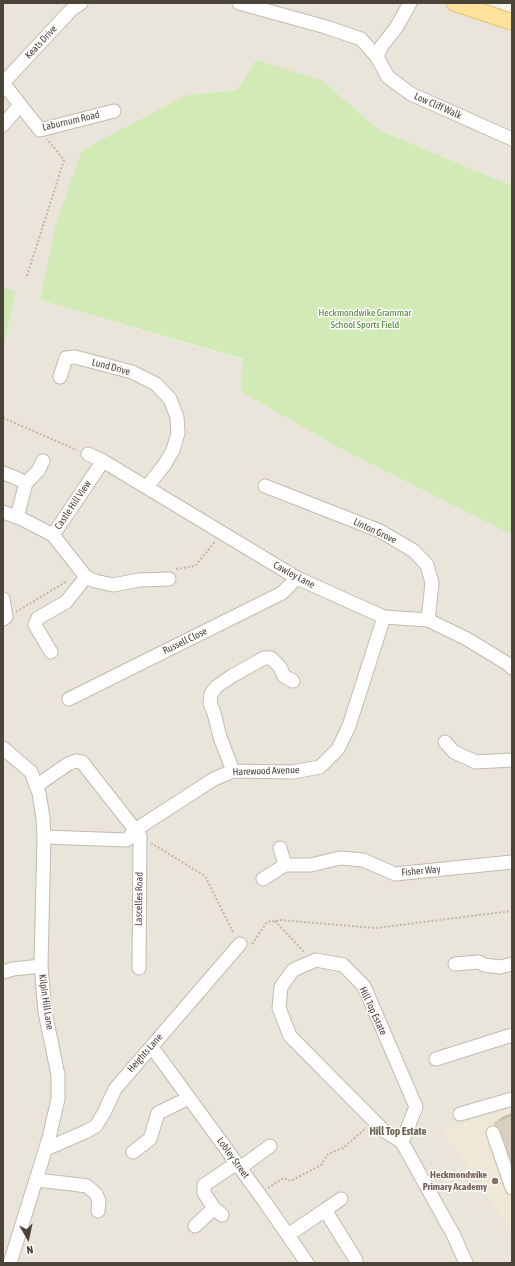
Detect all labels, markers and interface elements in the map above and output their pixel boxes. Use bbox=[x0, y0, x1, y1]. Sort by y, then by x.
street label: Keats Drive bbox=[23, 23, 59, 61]
street label: Low Cliff Walk bbox=[412, 90, 464, 122]
street label: Laburnum Road bbox=[41, 109, 101, 133]
park label: Heckmondwike Grammar School Sports Field bbox=[319, 307, 411, 330]
street label: Lund Drive bbox=[91, 356, 131, 378]
street label: Castle Hill View bbox=[52, 478, 94, 532]
street label: Linton Grove bbox=[352, 516, 398, 546]
street label: Cawley Lane bbox=[271, 559, 317, 591]
street label: Russell Close bbox=[161, 625, 209, 657]
street label: Harewood Avenue bbox=[232, 764, 300, 778]
street label: Fisher Way bbox=[401, 863, 441, 879]
street label: Lascelles Road bbox=[133, 872, 145, 926]
street label: Kilpin Hill Lane bbox=[36, 974, 56, 1030]
street label: Hill Top Estate bbox=[357, 985, 389, 1037]
street label: Heights Lane bbox=[125, 1031, 165, 1075]
district label: Hill Top Estate bbox=[369, 1125, 427, 1139]
street label: Lobley Street bbox=[214, 1135, 252, 1181]
place label: Heckmondwike Primary Academy bbox=[423, 1169, 487, 1192]
marker: Heckmondwike Primary Academy bbox=[490, 1176, 500, 1186]
north arrow bbox=[8, 1218, 48, 1258]
text: N bbox=[26, 1243, 34, 1256]

